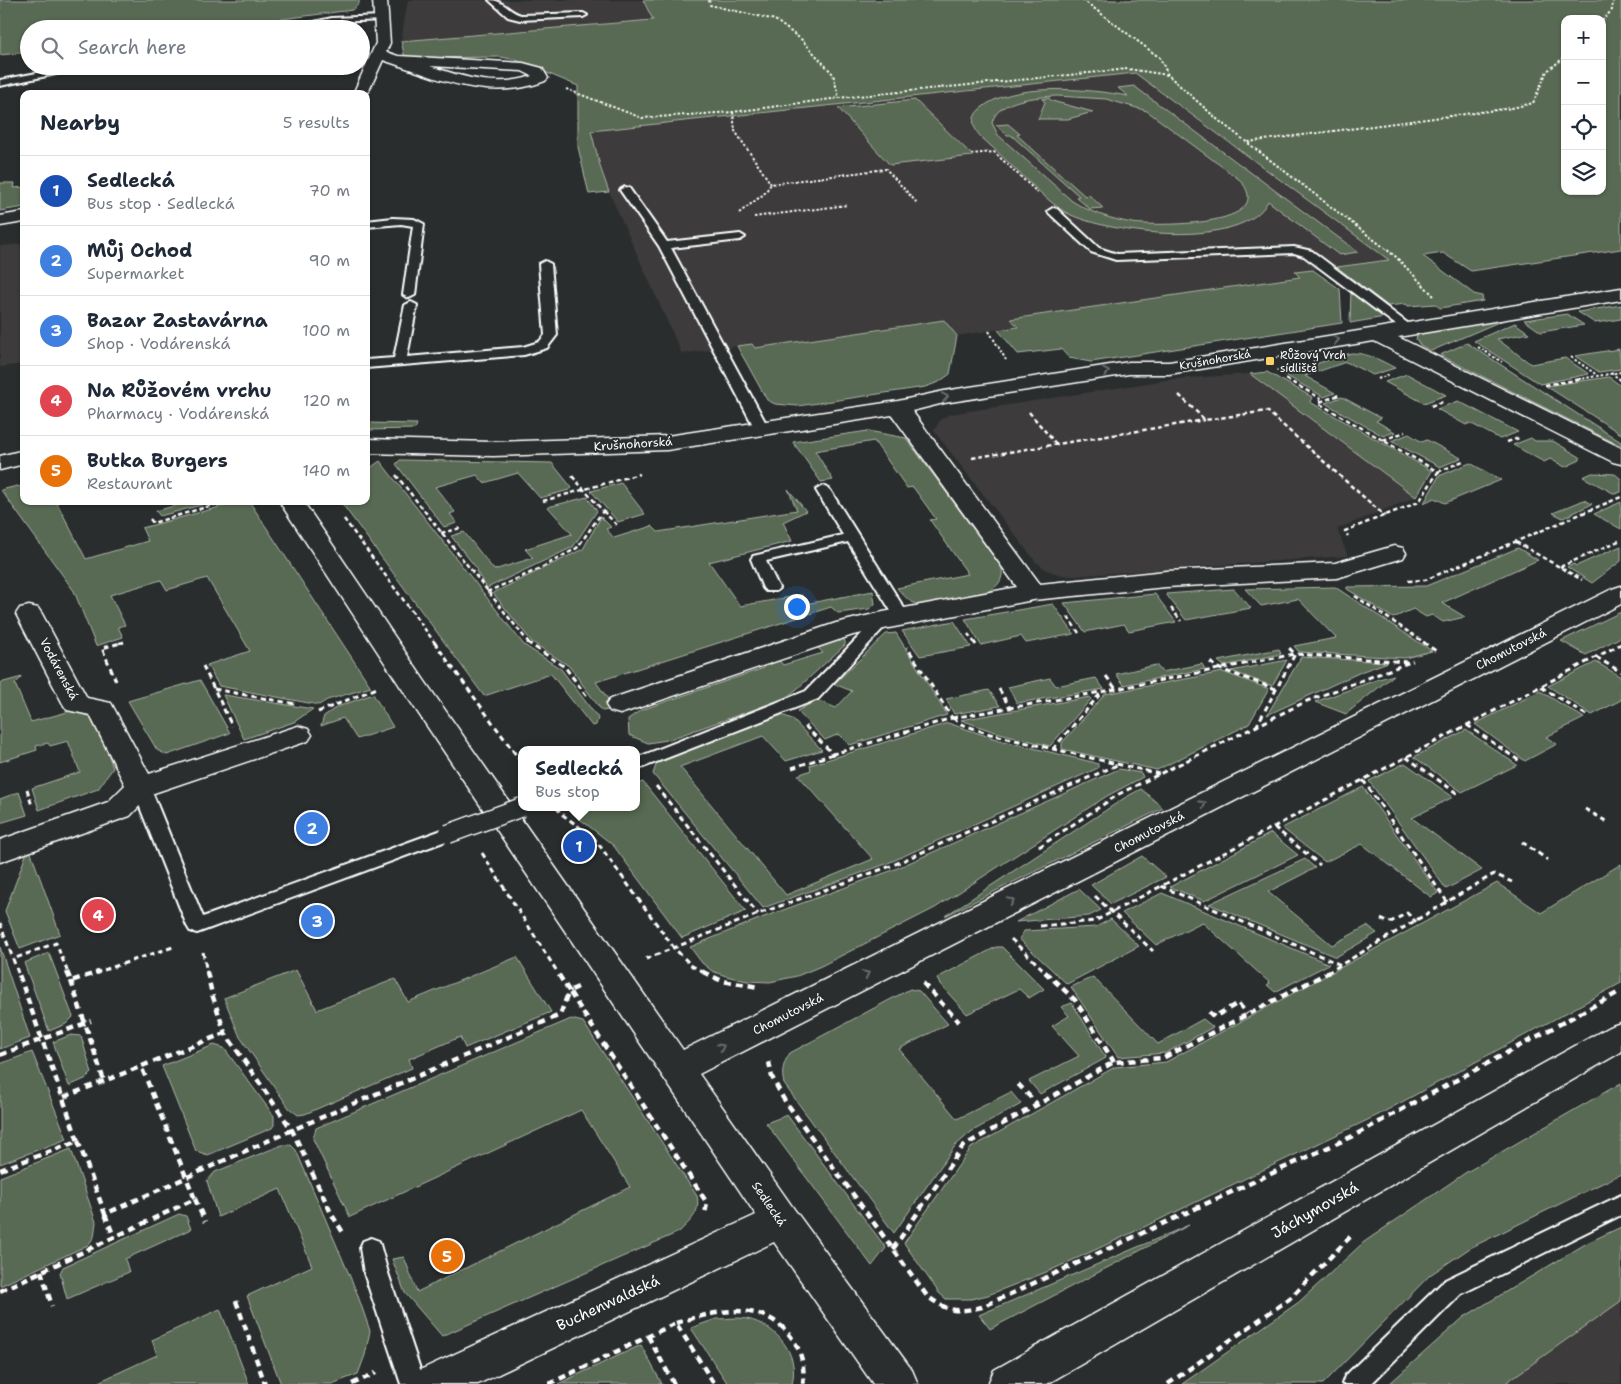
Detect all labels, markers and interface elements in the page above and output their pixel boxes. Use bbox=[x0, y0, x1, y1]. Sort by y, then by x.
map controls bbox=[1561, 15, 1606, 195]
button: + bbox=[1561, 15, 1606, 60]
search box bbox=[20, 20, 370, 75]
icon: search bbox=[38, 34, 66, 62]
text: Search here bbox=[78, 35, 187, 60]
button: − bbox=[1561, 60, 1606, 105]
button: locate bbox=[1561, 105, 1606, 150]
text: Nearby bbox=[40, 109, 120, 137]
text: 5 results bbox=[283, 112, 350, 133]
button: layers bbox=[1561, 150, 1606, 195]
text: Sedlecká bbox=[87, 168, 175, 193]
text: 1 bbox=[52, 180, 60, 201]
text: 70 m bbox=[309, 180, 350, 201]
text: Bus stop · Sedlecká bbox=[87, 193, 235, 214]
text: Můj Ochod bbox=[87, 238, 192, 263]
text: 2 bbox=[50, 250, 62, 271]
text: 90 m bbox=[309, 250, 350, 271]
text: Supermarket bbox=[87, 263, 184, 284]
text: Bazar Zastavárna bbox=[87, 308, 268, 333]
text: 3 bbox=[50, 320, 62, 341]
text: 100 m bbox=[302, 320, 350, 341]
text: Shop · Vodárenská bbox=[87, 333, 230, 354]
one-way arrow bbox=[1331, 335, 1340, 345]
street label: Krušnohorská bbox=[1178, 346, 1252, 374]
place label: Růžový Vrch sídliště bbox=[1280, 348, 1346, 376]
marker: Růžový Vrch sídliště bbox=[1264, 355, 1276, 367]
one-way arrow bbox=[1102, 367, 1110, 377]
text: Na Růžovém vrchu bbox=[87, 378, 272, 403]
text: 4 bbox=[50, 390, 62, 411]
text: 120 m bbox=[303, 390, 350, 411]
one-way arrow bbox=[941, 392, 950, 403]
text: Pharmacy · Vodárenská bbox=[87, 403, 269, 424]
street label: Krušnohorská bbox=[593, 433, 673, 455]
text: Butka Burgers bbox=[87, 448, 228, 473]
text: 5 bbox=[51, 460, 61, 481]
text: 140 m bbox=[303, 460, 350, 481]
text: Restaurant bbox=[87, 473, 173, 494]
your location bbox=[784, 594, 810, 620]
street label: Chomutovská bbox=[1473, 624, 1549, 674]
street label: Vodárenská bbox=[36, 635, 82, 703]
popup bbox=[518, 746, 640, 811]
text: Sedlecká bbox=[535, 756, 623, 781]
text: Bus stop bbox=[535, 781, 600, 802]
one-way arrow bbox=[1198, 800, 1207, 810]
street label: Chomutovská bbox=[1111, 807, 1187, 857]
pin: 2 bbox=[296, 809, 328, 847]
pin: 1 bbox=[563, 827, 595, 865]
pin: 4 bbox=[82, 896, 114, 934]
one-way arrow bbox=[1006, 897, 1015, 907]
pin: 3 bbox=[301, 902, 333, 940]
one-way arrow bbox=[861, 970, 870, 980]
street label: Chomutovská bbox=[750, 989, 826, 1039]
one-way arrow bbox=[716, 1043, 725, 1053]
street label: Jáchymovská bbox=[1268, 1177, 1363, 1243]
street label: Sedlecká bbox=[748, 1178, 790, 1230]
pin: 5 bbox=[431, 1237, 463, 1275]
street label: Buchenwaldská bbox=[553, 1270, 663, 1336]

